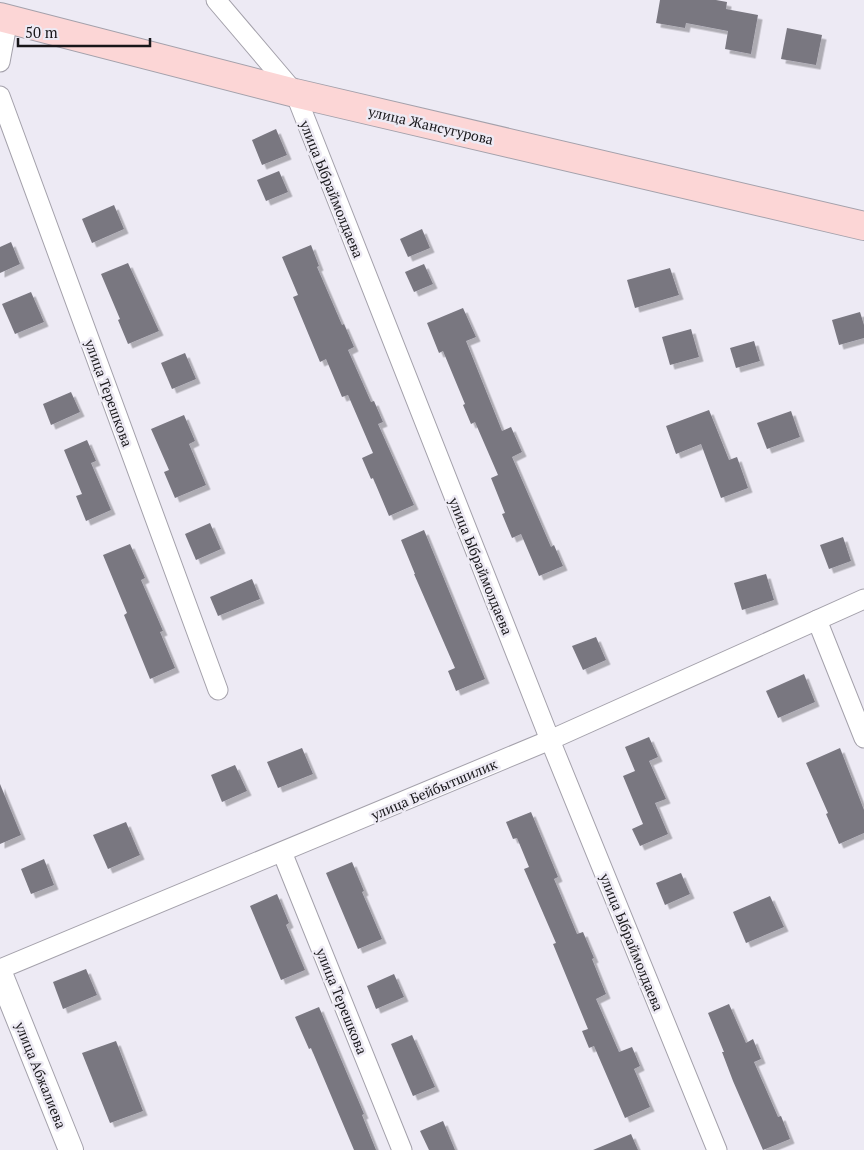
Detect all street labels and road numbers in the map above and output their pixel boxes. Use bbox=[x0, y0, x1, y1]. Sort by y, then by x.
street label: улица Жансугурова bbox=[366, 101, 495, 149]
street label: улица Ыбраймолдаева bbox=[295, 116, 368, 261]
street label: улица Терешкова bbox=[80, 336, 137, 449]
street label: улица Ыбраймолдаева bbox=[444, 493, 517, 638]
street label: улица Бейбытшилик bbox=[367, 754, 500, 824]
street label: улица Ыбраймолдаева bbox=[595, 869, 668, 1014]
street label: улица Терешкова bbox=[312, 944, 372, 1057]
street label: улица Абжалиева bbox=[11, 1018, 71, 1131]

